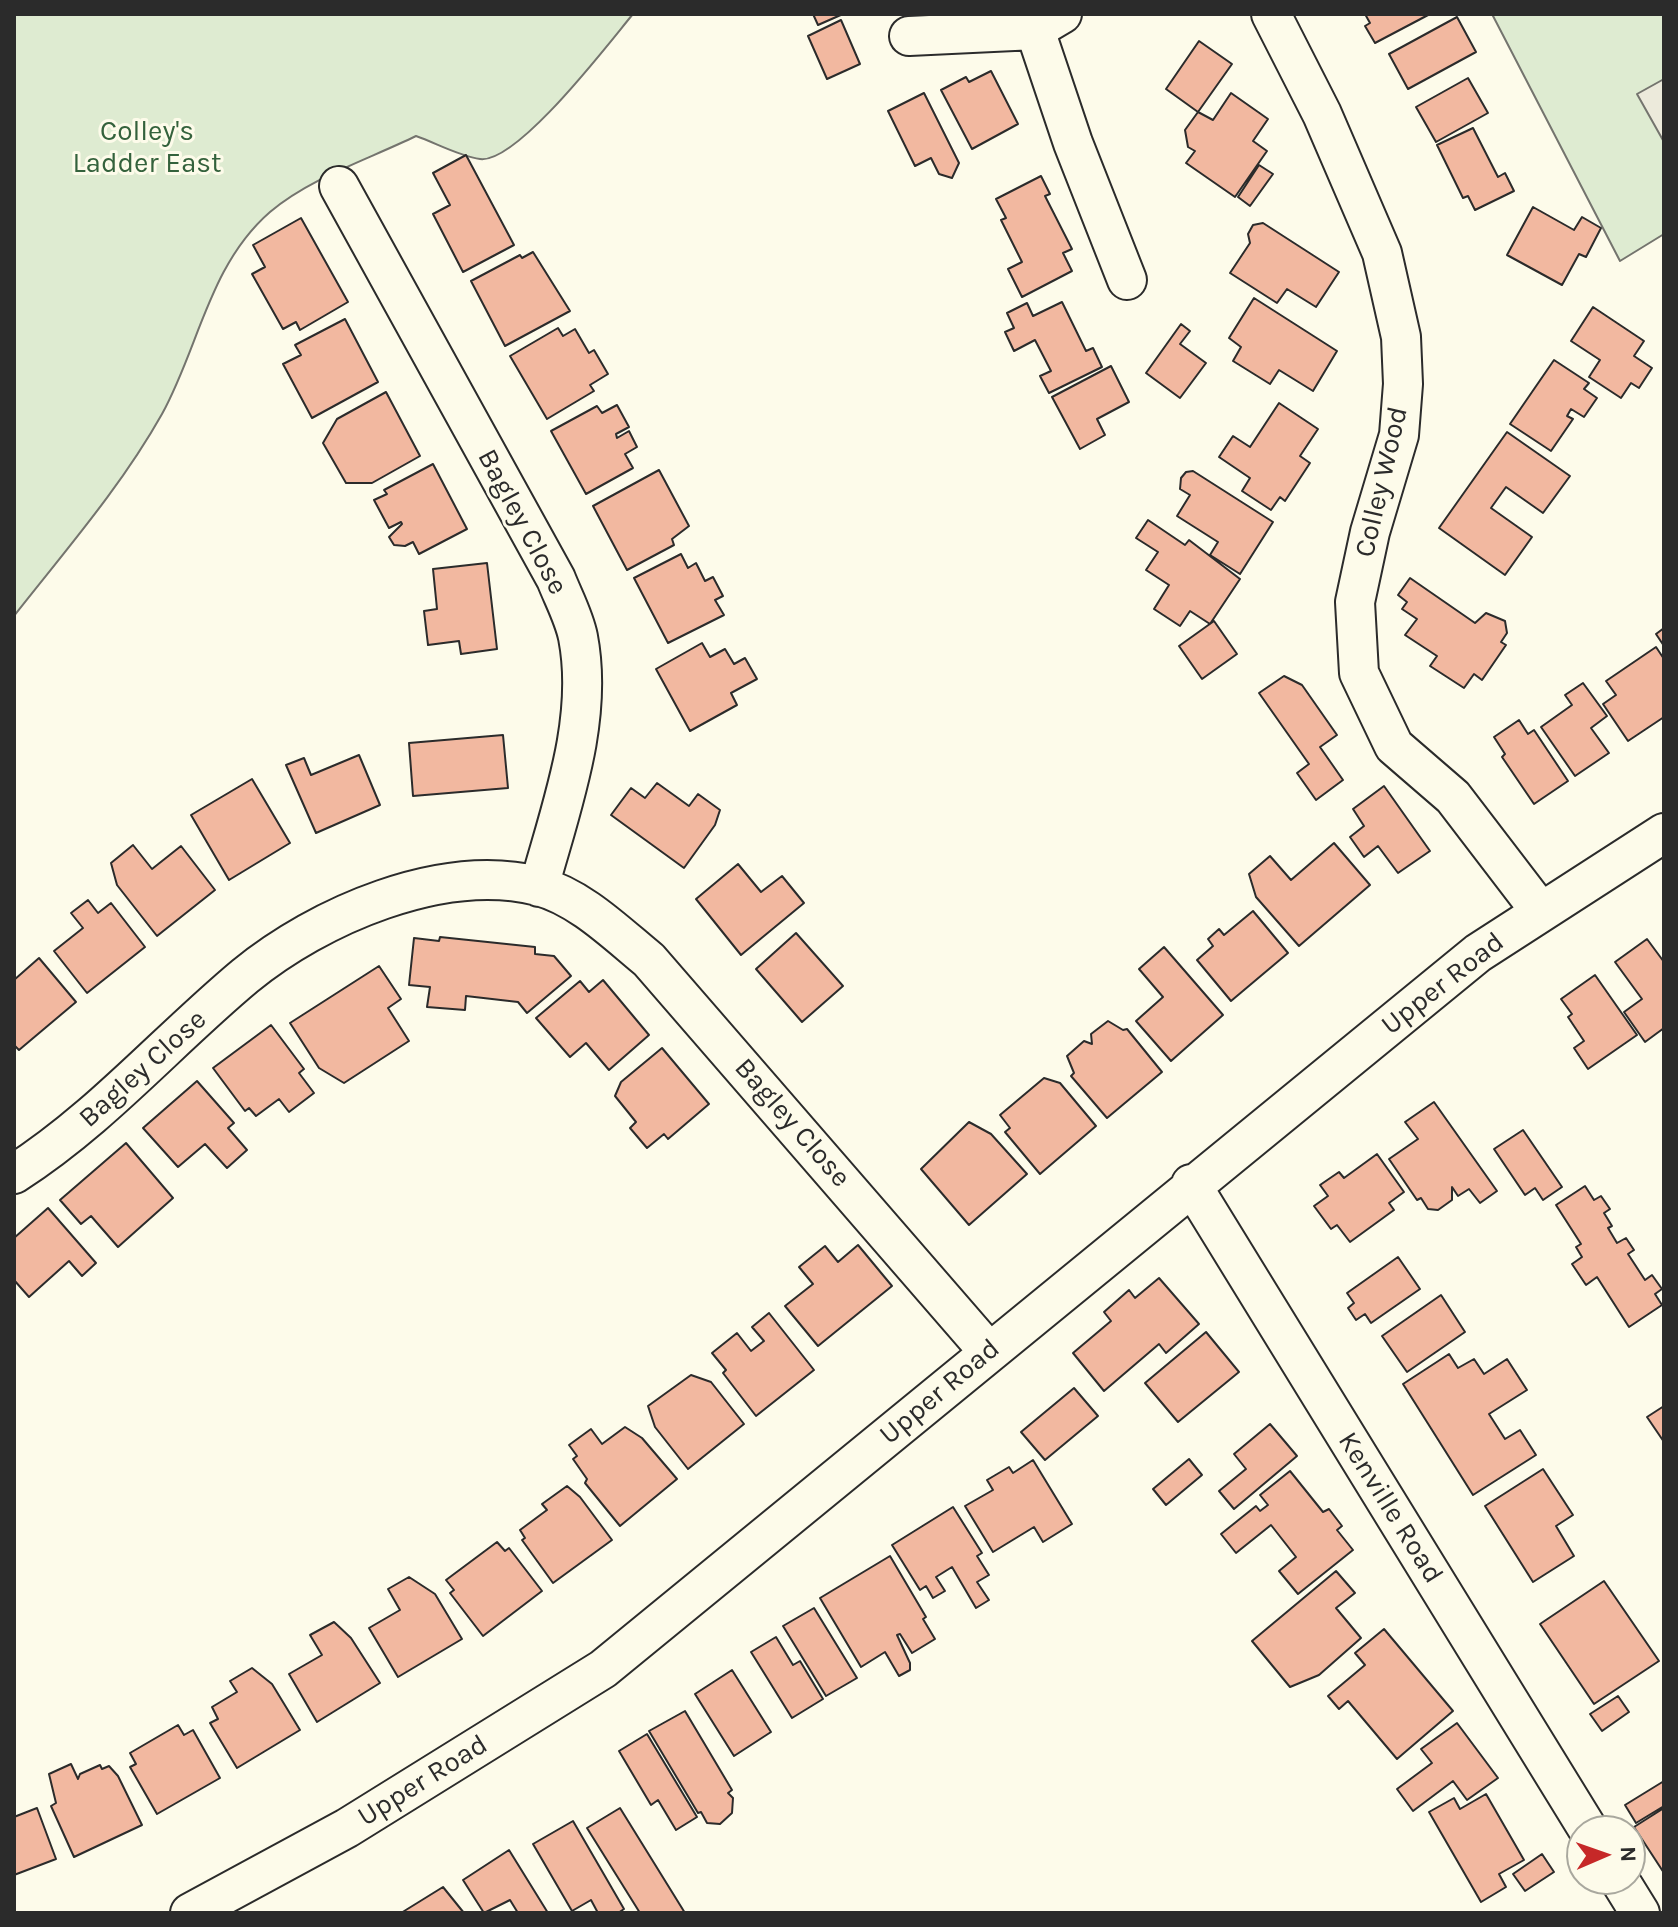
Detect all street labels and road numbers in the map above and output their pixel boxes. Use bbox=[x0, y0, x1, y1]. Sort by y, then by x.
street label: Colley Wood bbox=[1348, 403, 1416, 561]
street label: Bagley Close bbox=[470, 444, 574, 600]
street label: Upper Road bbox=[1375, 926, 1511, 1042]
street label: Bagley Close bbox=[72, 1003, 214, 1135]
street label: Bagley Close bbox=[727, 1052, 857, 1194]
street label: Upper Road bbox=[873, 1332, 1007, 1452]
street label: Kenville Road bbox=[1330, 1426, 1450, 1590]
street label: Upper Road bbox=[352, 1728, 494, 1834]

